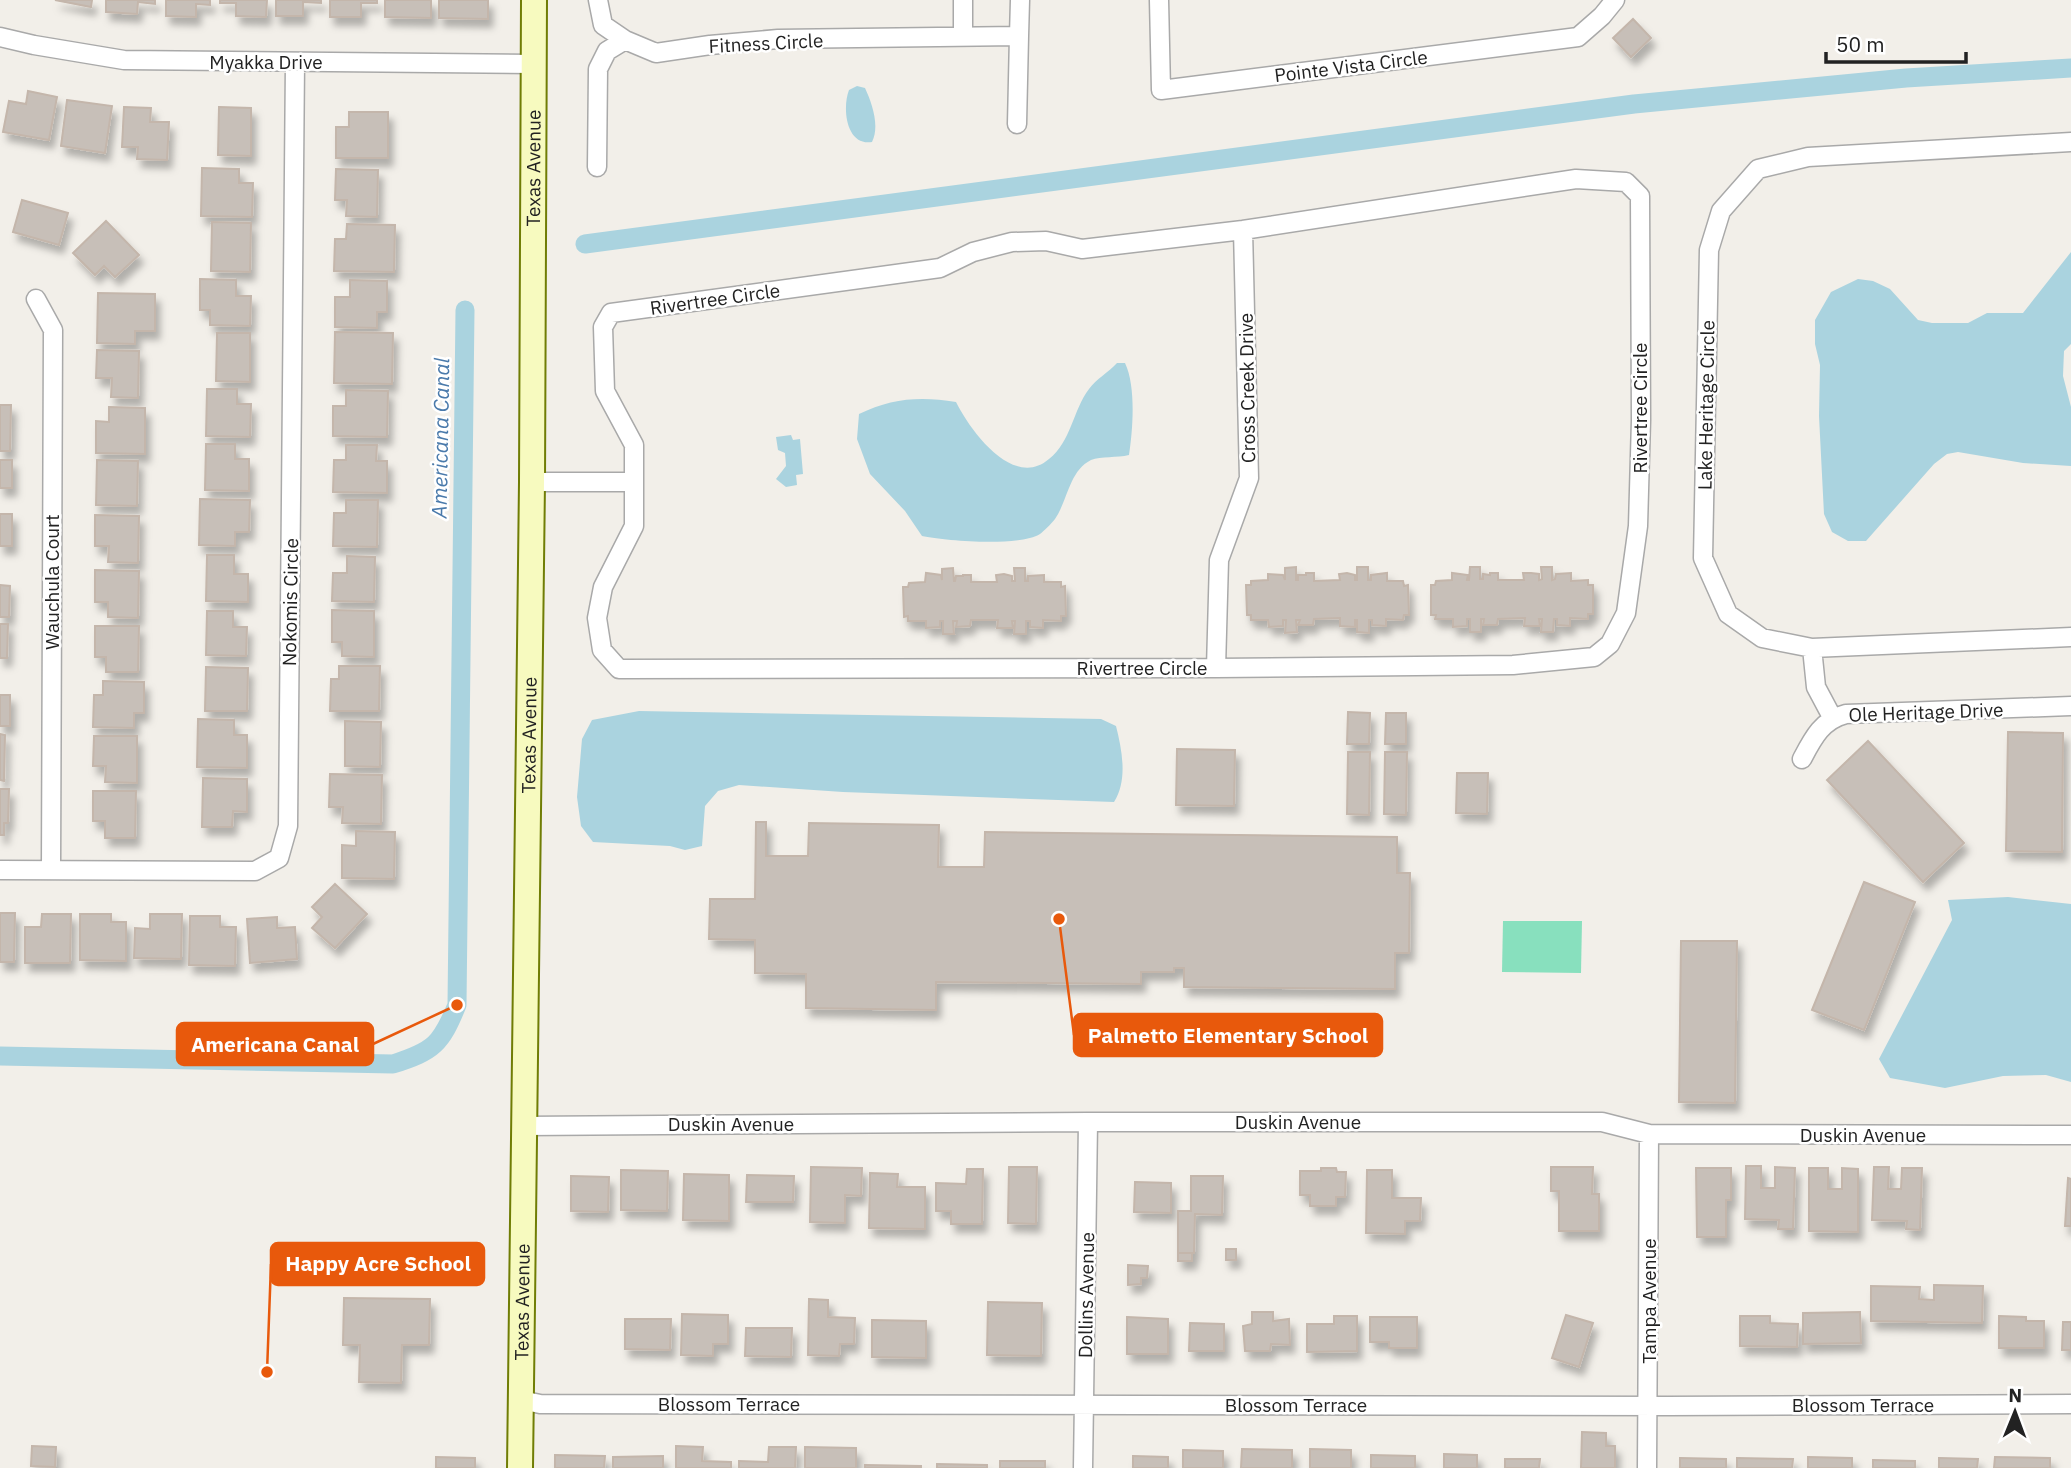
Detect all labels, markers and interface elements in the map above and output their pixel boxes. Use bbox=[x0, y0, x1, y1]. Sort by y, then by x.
scale bar bbox=[1826, 21, 1966, 65]
street label: Fitness Circle bbox=[708, 28, 824, 58]
text: 50 m bbox=[1836, 30, 1885, 58]
street label: Pointe Vista Circle bbox=[1273, 45, 1429, 87]
street label: Myakka Drive bbox=[209, 50, 323, 74]
street label: Texas Avenue bbox=[521, 110, 546, 227]
street label: Rivertree Circle bbox=[648, 278, 782, 320]
street label: Cross Creek Drive bbox=[1234, 313, 1260, 463]
street label: Lake Heritage Circle bbox=[1693, 320, 1719, 490]
street label: Rivertree Circle bbox=[1628, 342, 1652, 474]
water label: Americana Canal bbox=[425, 357, 455, 519]
street label: Wauchula Court bbox=[40, 514, 64, 650]
street label: Nokomis Circle bbox=[277, 538, 303, 666]
street label: Rivertree Circle bbox=[1076, 656, 1208, 680]
street label: Texas Avenue bbox=[516, 676, 542, 794]
street label: Ole Heritage Drive bbox=[1848, 697, 2004, 727]
callout: Palmetto Elementary School bbox=[1074, 1014, 1382, 1056]
text: Palmetto Elementary School bbox=[1088, 1021, 1368, 1049]
callout: Americana Canal bbox=[177, 1023, 373, 1065]
text: Americana Canal bbox=[191, 1030, 359, 1058]
street label: Duskin Avenue bbox=[1235, 1110, 1361, 1134]
street label: Duskin Avenue bbox=[668, 1112, 794, 1136]
street label: Duskin Avenue bbox=[1800, 1123, 1926, 1147]
street label: Dollins Avenue bbox=[1073, 1232, 1099, 1358]
street label: Tampa Avenue bbox=[1637, 1238, 1661, 1364]
callout: Happy Acre School bbox=[271, 1243, 484, 1285]
street label: Texas Avenue bbox=[509, 1243, 535, 1361]
text: Happy Acre School bbox=[285, 1249, 471, 1277]
north arrow bbox=[1980, 1377, 2050, 1447]
text: N bbox=[2008, 1383, 2022, 1407]
street label: Blossom Terrace bbox=[658, 1392, 800, 1416]
street label: Blossom Terrace bbox=[1225, 1393, 1367, 1417]
street label: Blossom Terrace bbox=[1792, 1393, 1934, 1417]

